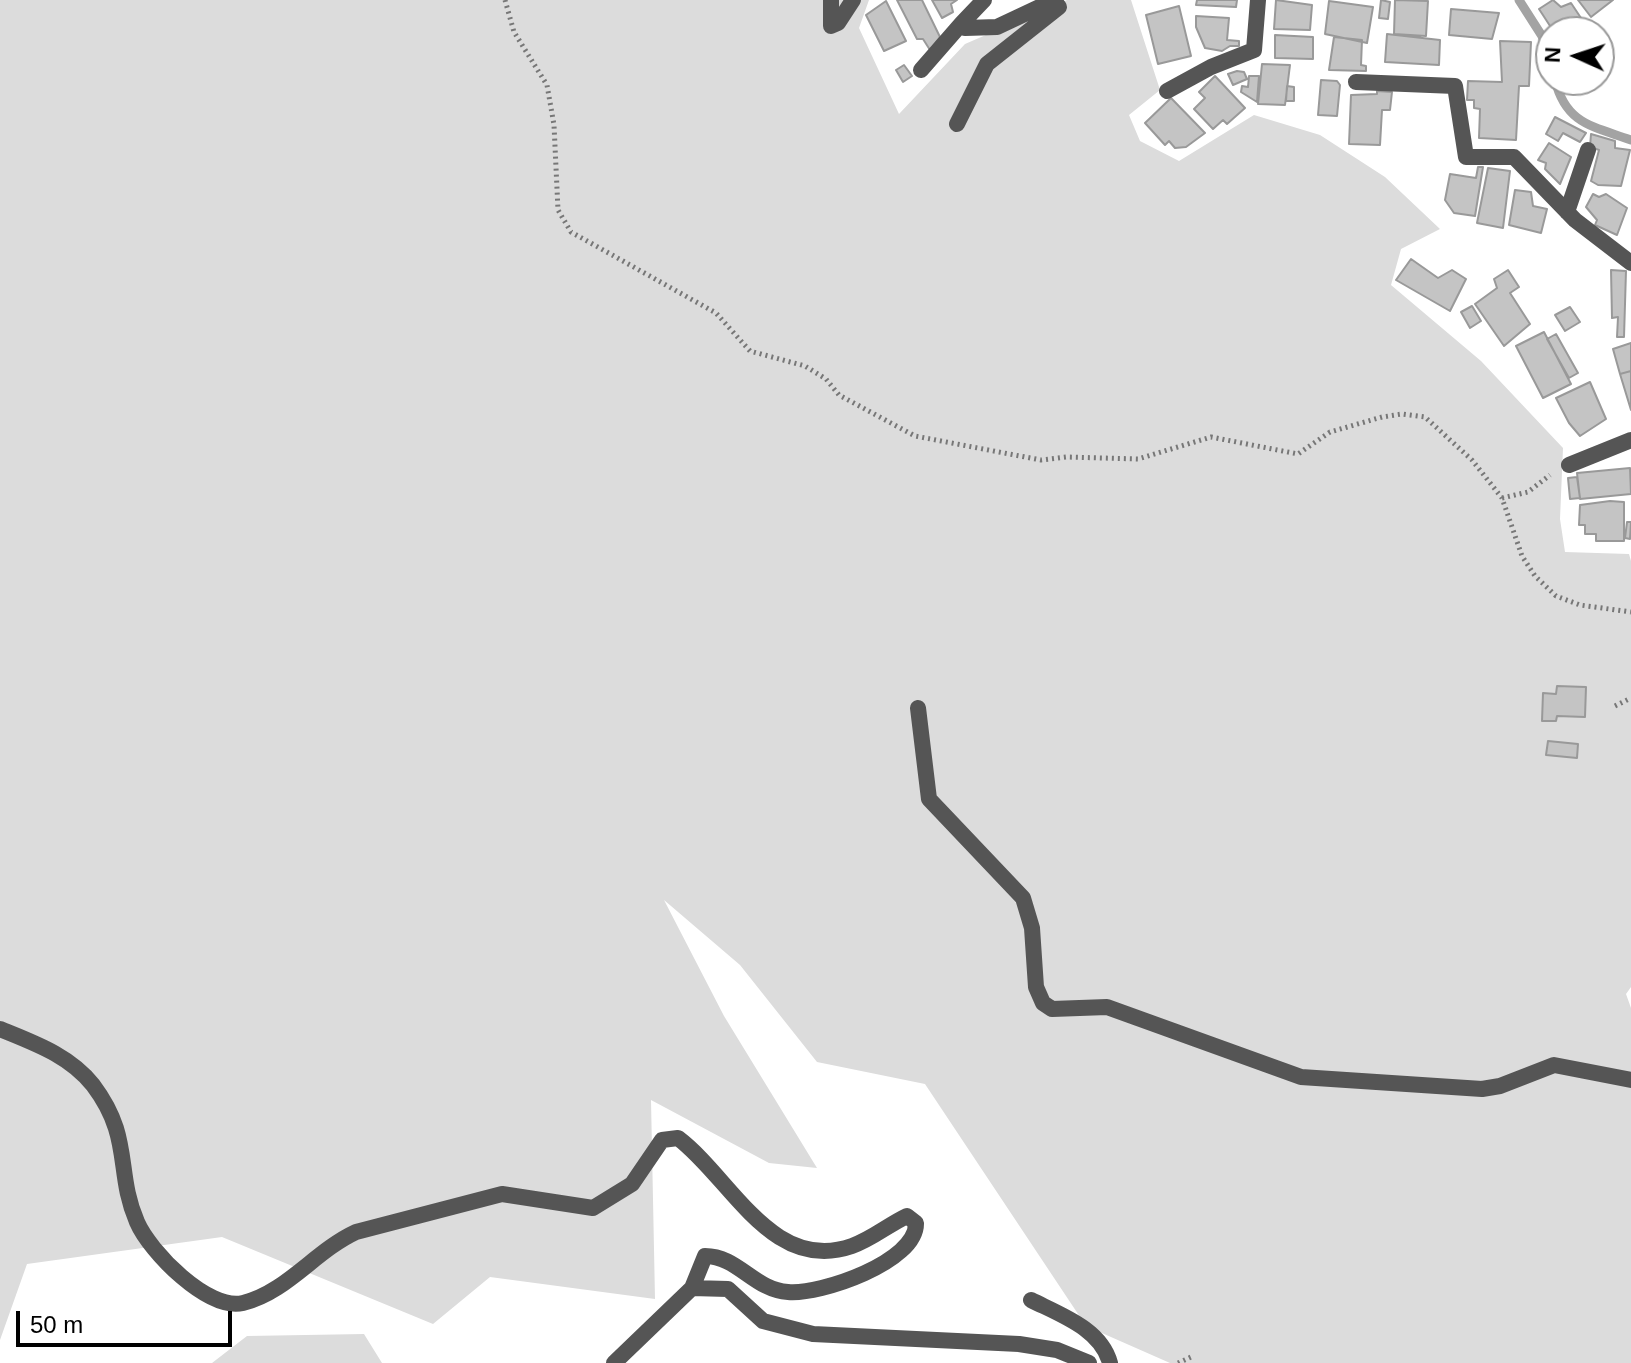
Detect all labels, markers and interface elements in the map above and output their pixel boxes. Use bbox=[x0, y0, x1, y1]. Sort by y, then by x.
north arrow bbox=[1535, 16, 1615, 96]
text: N bbox=[1540, 46, 1565, 63]
scale bar bbox=[20, 1295, 236, 1345]
text: 50 m bbox=[30, 1311, 83, 1338]

